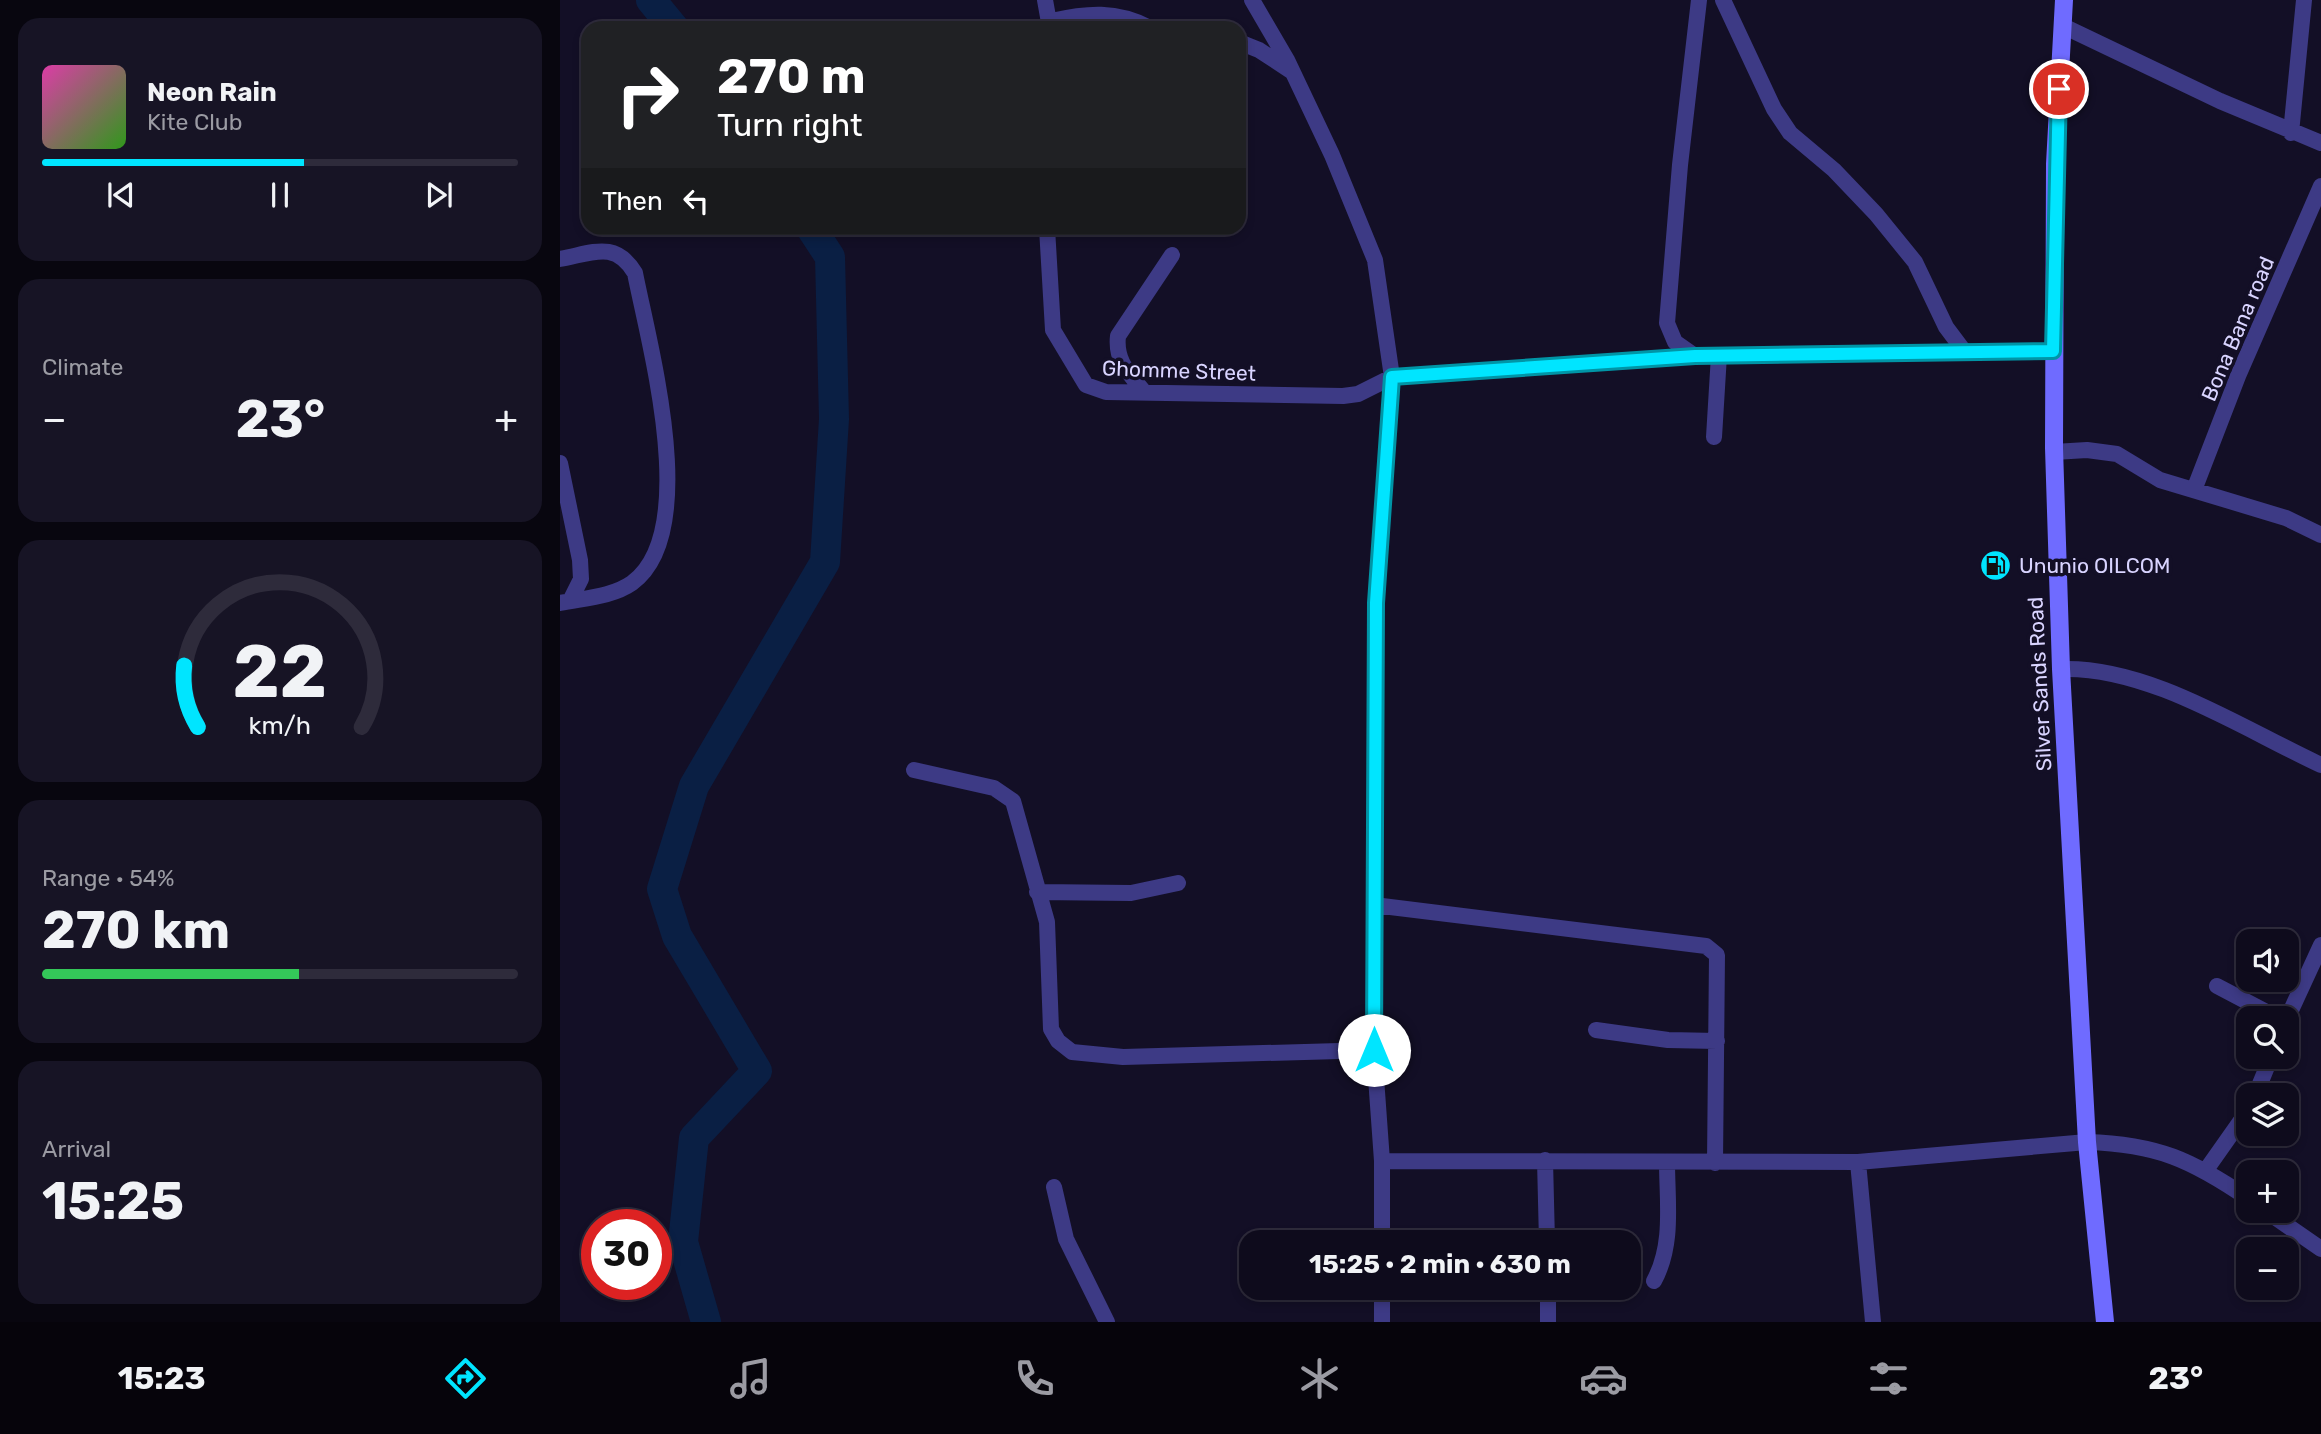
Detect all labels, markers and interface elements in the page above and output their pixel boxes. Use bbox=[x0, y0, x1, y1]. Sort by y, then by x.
text: 270 m bbox=[717, 47, 866, 105]
icon: right bbox=[602, 49, 693, 140]
pin bbox=[2029, 59, 2089, 119]
icon: arrive bbox=[2040, 70, 2078, 108]
text: Neon Rain bbox=[147, 77, 277, 108]
text: Turn right bbox=[717, 106, 862, 144]
text: Kite Club bbox=[147, 108, 242, 136]
icon: previous bbox=[102, 176, 140, 214]
icon: pause bbox=[261, 176, 299, 214]
icon: next bbox=[420, 176, 458, 214]
icon: left bbox=[677, 182, 715, 220]
text: Then bbox=[602, 186, 663, 217]
street label: Bona Bana road bbox=[2196, 253, 2279, 405]
text: Climate bbox=[42, 353, 123, 381]
street label: Ghomme Street bbox=[1102, 355, 1256, 386]
text: 23° bbox=[236, 388, 325, 450]
text: − bbox=[42, 396, 67, 442]
text: + bbox=[494, 396, 518, 442]
fuel station icon: Ununio OILCOM bbox=[1979, 549, 2013, 583]
place label: Ununio OILCOM bbox=[2019, 553, 2171, 578]
street label: Silver Sands Road bbox=[2022, 596, 2057, 772]
text: 22 bbox=[233, 629, 327, 715]
text: km/h bbox=[249, 711, 311, 740]
text: Range · 54% bbox=[42, 864, 175, 892]
text: 270 km bbox=[42, 899, 230, 961]
map controls bbox=[2236, 929, 2299, 1300]
button: sound bbox=[2236, 929, 2299, 992]
button: search bbox=[2236, 1006, 2299, 1069]
position arrow bbox=[1337, 1013, 1411, 1087]
button: layers bbox=[2236, 1083, 2299, 1146]
text: Arrival bbox=[42, 1135, 111, 1163]
button: + bbox=[2236, 1160, 2299, 1223]
text: 15:25 bbox=[42, 1170, 184, 1232]
speed limit sign: 30 bbox=[581, 1209, 672, 1300]
button: − bbox=[2236, 1237, 2299, 1300]
text: 15:25 · 2 min · 630 m bbox=[1309, 1249, 1571, 1280]
icon: directions bbox=[441, 1354, 490, 1403]
icon: music bbox=[726, 1354, 775, 1403]
icon: phone bbox=[1010, 1354, 1059, 1403]
icon: climate bbox=[1295, 1354, 1344, 1403]
icon: car bbox=[1579, 1354, 1628, 1403]
icon: filters bbox=[1864, 1354, 1913, 1403]
text: 15:23 bbox=[118, 1359, 206, 1397]
text: 23° bbox=[2148, 1359, 2203, 1397]

